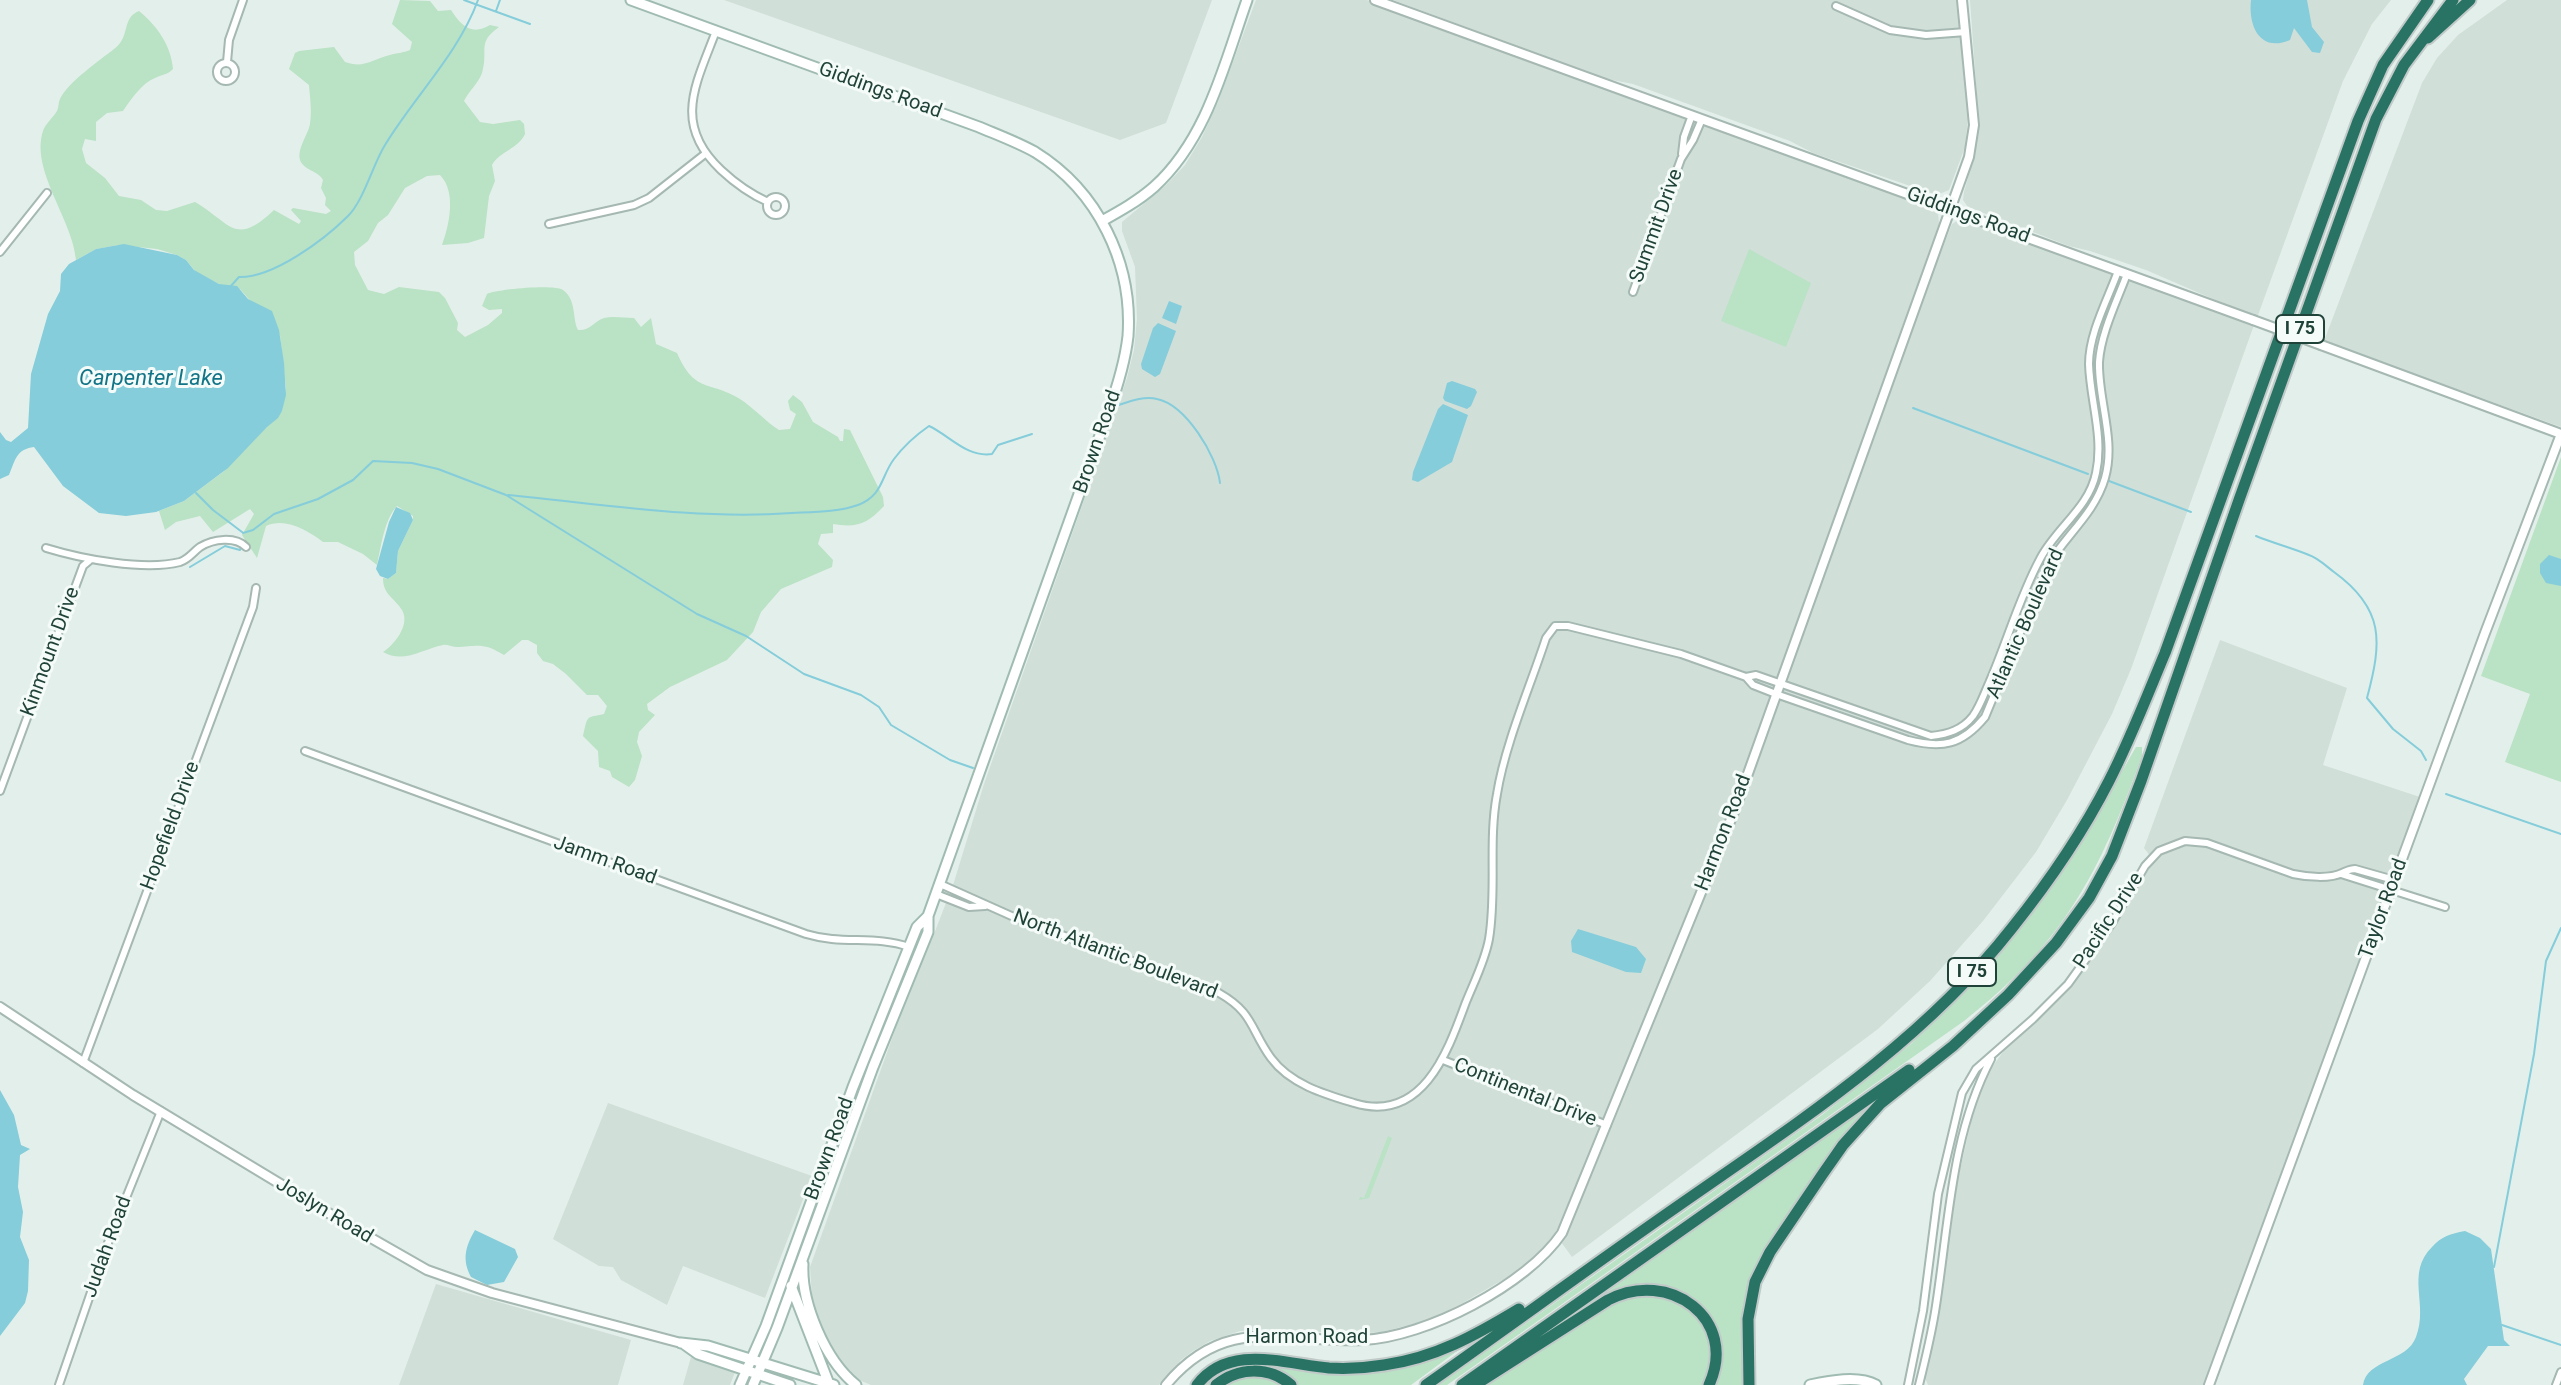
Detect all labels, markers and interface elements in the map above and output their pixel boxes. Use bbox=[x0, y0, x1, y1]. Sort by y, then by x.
street label: Giddings Road bbox=[815, 58, 945, 124]
street label: Summit Drive bbox=[1625, 166, 1689, 286]
street label: Giddings Road bbox=[1903, 183, 2033, 249]
road number: I 75 bbox=[2276, 315, 2324, 343]
water label: Carpenter Lake bbox=[79, 366, 223, 392]
street label: Brown Road bbox=[1069, 387, 1127, 497]
street label: Atlantic Boulevard bbox=[1982, 545, 2070, 703]
street label: Kinmount Drive bbox=[16, 584, 86, 720]
street label: Hopefield Drive bbox=[137, 758, 205, 894]
street label: Harmon Road bbox=[1691, 771, 1757, 895]
street label: Jamm Road bbox=[550, 831, 660, 891]
street label: Taylor Road bbox=[2355, 856, 2413, 962]
street label: Pacific Drive bbox=[2069, 868, 2149, 974]
street label: North Atlantic Boulevard bbox=[1009, 905, 1221, 1005]
road number: I 75 bbox=[1948, 958, 1996, 986]
street label: Continental Drive bbox=[1450, 1053, 1600, 1133]
street label: Brown Road bbox=[800, 1094, 860, 1204]
street label: Joslyn Road bbox=[271, 1173, 377, 1249]
street label: Judah Road bbox=[79, 1193, 137, 1301]
street label: Harmon Road bbox=[1246, 1326, 1368, 1350]

